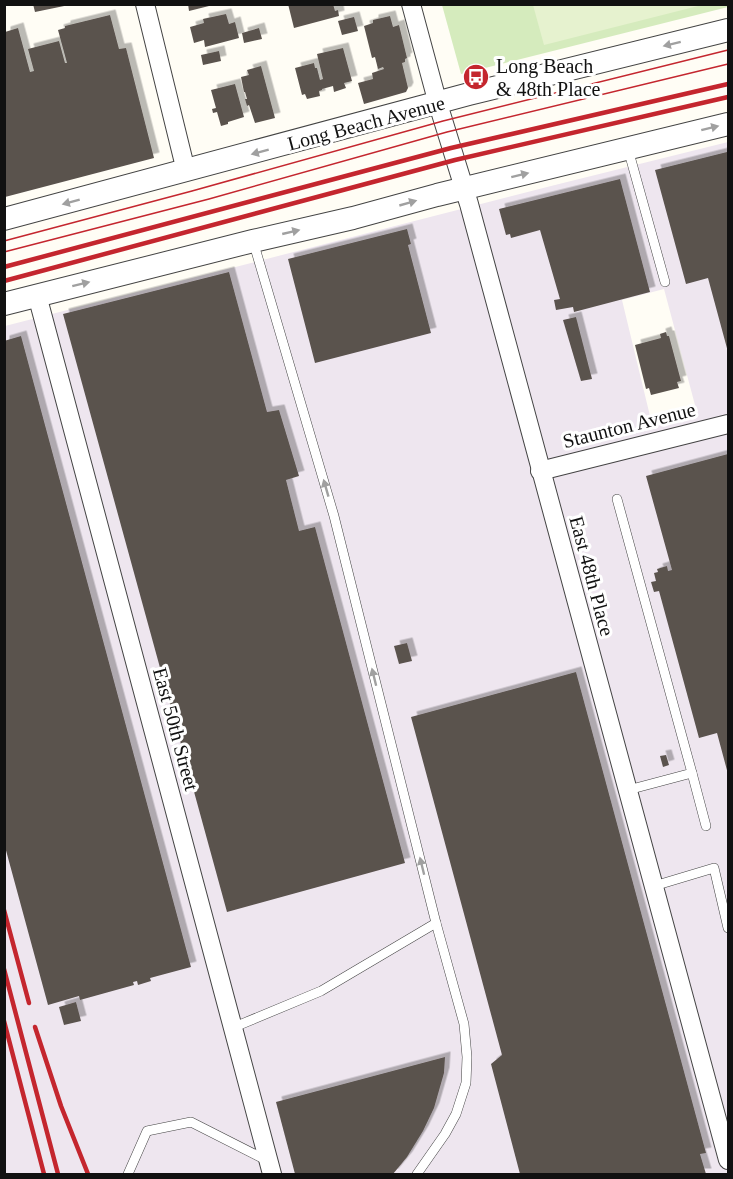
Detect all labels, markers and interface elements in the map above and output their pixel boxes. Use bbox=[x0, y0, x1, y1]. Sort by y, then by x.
one-way arrow bbox=[663, 40, 681, 49]
place label: Long Beach & 48th Place bbox=[496, 55, 601, 100]
bus stop icon: Long Beach & 48th Place bbox=[461, 62, 491, 92]
street label: Long Beach Avenue bbox=[285, 91, 447, 156]
one-way arrow bbox=[700, 123, 719, 133]
one-way arrow bbox=[251, 147, 269, 157]
one-way arrow bbox=[511, 169, 529, 179]
one-way arrow bbox=[62, 197, 80, 207]
one-way arrow bbox=[399, 198, 417, 207]
one-way arrow bbox=[282, 227, 300, 237]
one-way arrow bbox=[72, 278, 91, 288]
street label: Staunton Avenue bbox=[560, 398, 698, 452]
one-way arrow bbox=[321, 479, 330, 497]
street label: East 48th Place bbox=[565, 514, 619, 639]
street label: East 50th Street bbox=[149, 665, 203, 793]
one-way arrow bbox=[369, 668, 379, 686]
one-way arrow bbox=[417, 857, 427, 875]

